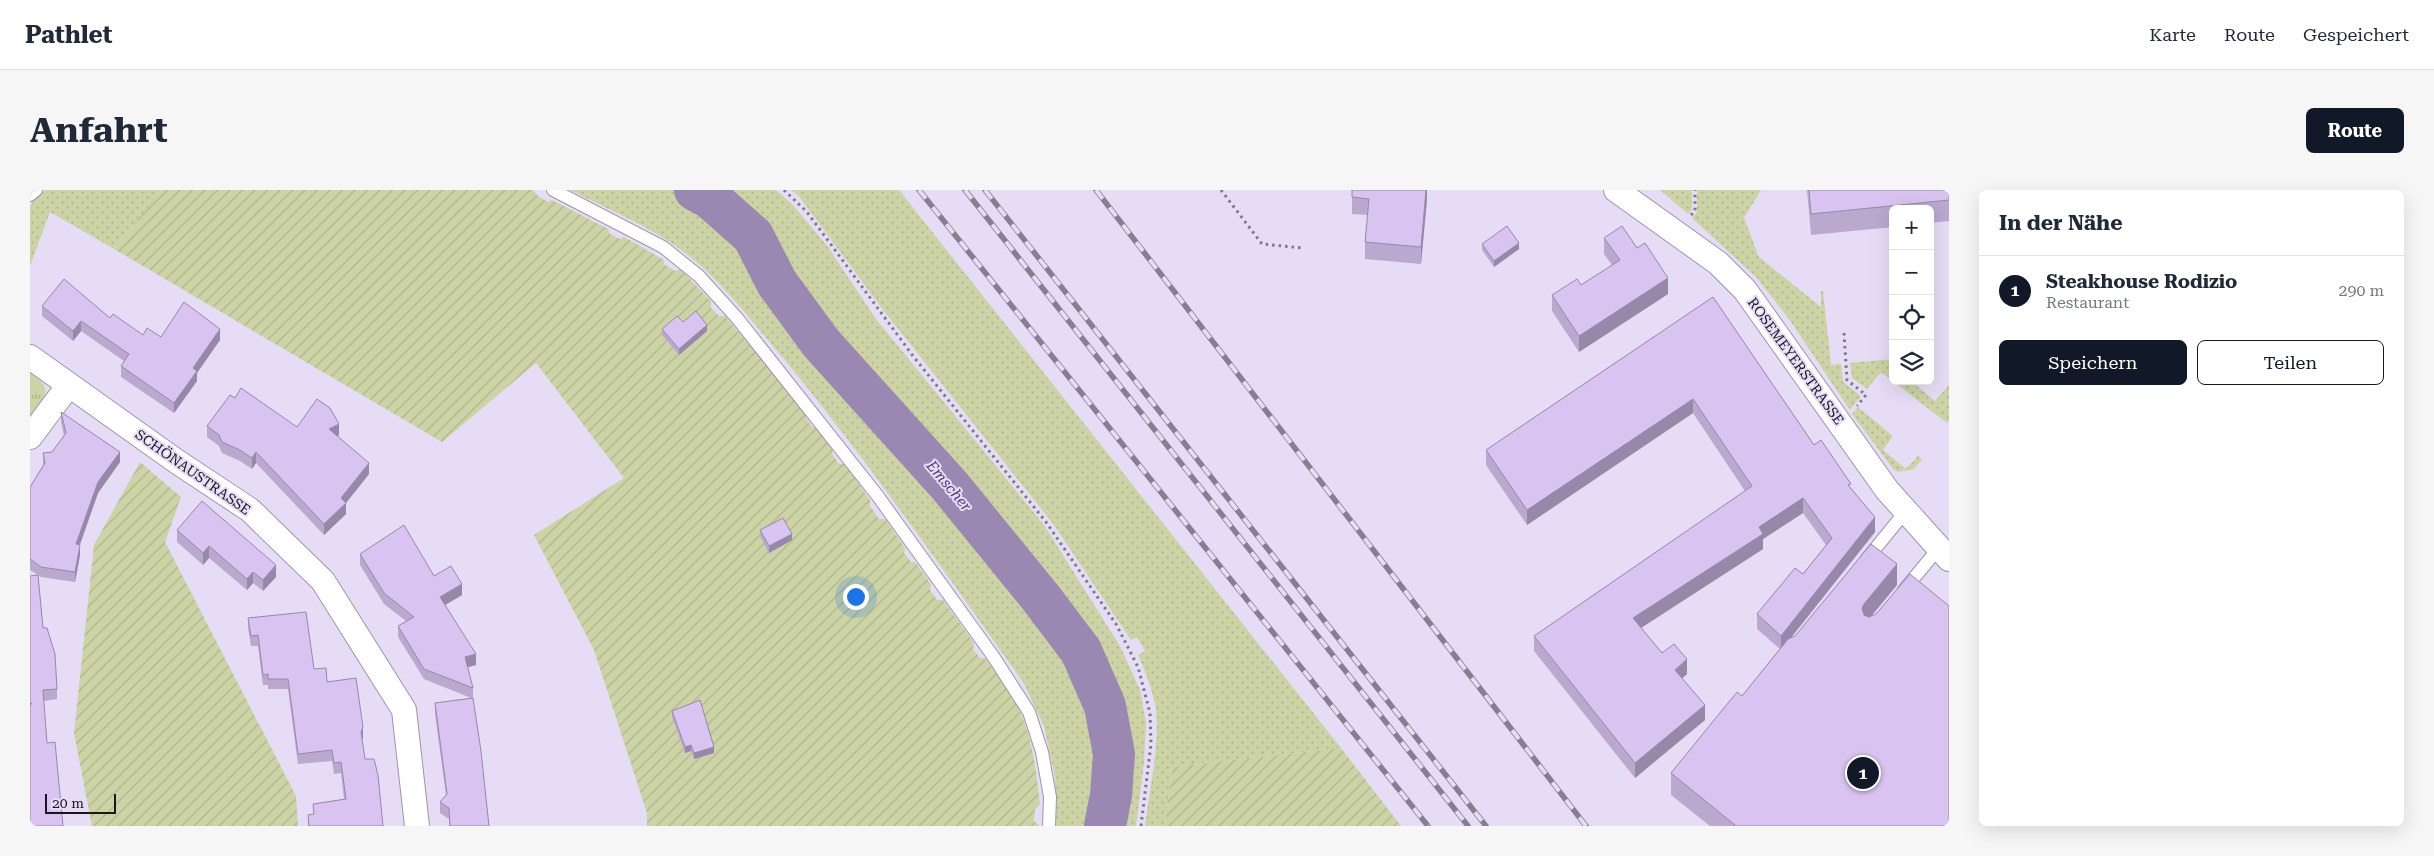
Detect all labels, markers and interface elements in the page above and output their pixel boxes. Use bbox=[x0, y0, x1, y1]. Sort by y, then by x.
text: Pathlet bbox=[25, 21, 112, 49]
text: Karte bbox=[2149, 24, 2196, 45]
text: Route bbox=[2224, 24, 2275, 45]
text: Gespeichert bbox=[2303, 24, 2409, 45]
button: Route bbox=[2306, 108, 2404, 153]
text: Anfahrt bbox=[30, 110, 168, 151]
map controls bbox=[1889, 205, 1934, 385]
button: + bbox=[1889, 205, 1934, 250]
text: In der Nähe bbox=[1999, 211, 2122, 235]
button: − bbox=[1889, 250, 1934, 295]
text: Steakhouse Rodizio bbox=[2046, 270, 2237, 293]
text: 1 bbox=[2011, 281, 2019, 300]
text: 290 m bbox=[2338, 281, 2384, 300]
text: Restaurant bbox=[2046, 293, 2129, 312]
street label: ROSEMEYERSTRASSE bbox=[1745, 294, 1847, 428]
button: locate bbox=[1889, 295, 1934, 340]
button: layers bbox=[1889, 340, 1934, 385]
button: Speichern bbox=[1999, 340, 2187, 385]
button: Teilen bbox=[2197, 340, 2384, 385]
street label: SCHÖNAUSTRASSE bbox=[132, 426, 254, 518]
water label: Emscher bbox=[922, 456, 976, 516]
your location bbox=[843, 584, 869, 610]
pin: 1 bbox=[1847, 754, 1879, 792]
scale bar bbox=[45, 791, 116, 814]
text: 20 m bbox=[52, 795, 84, 811]

